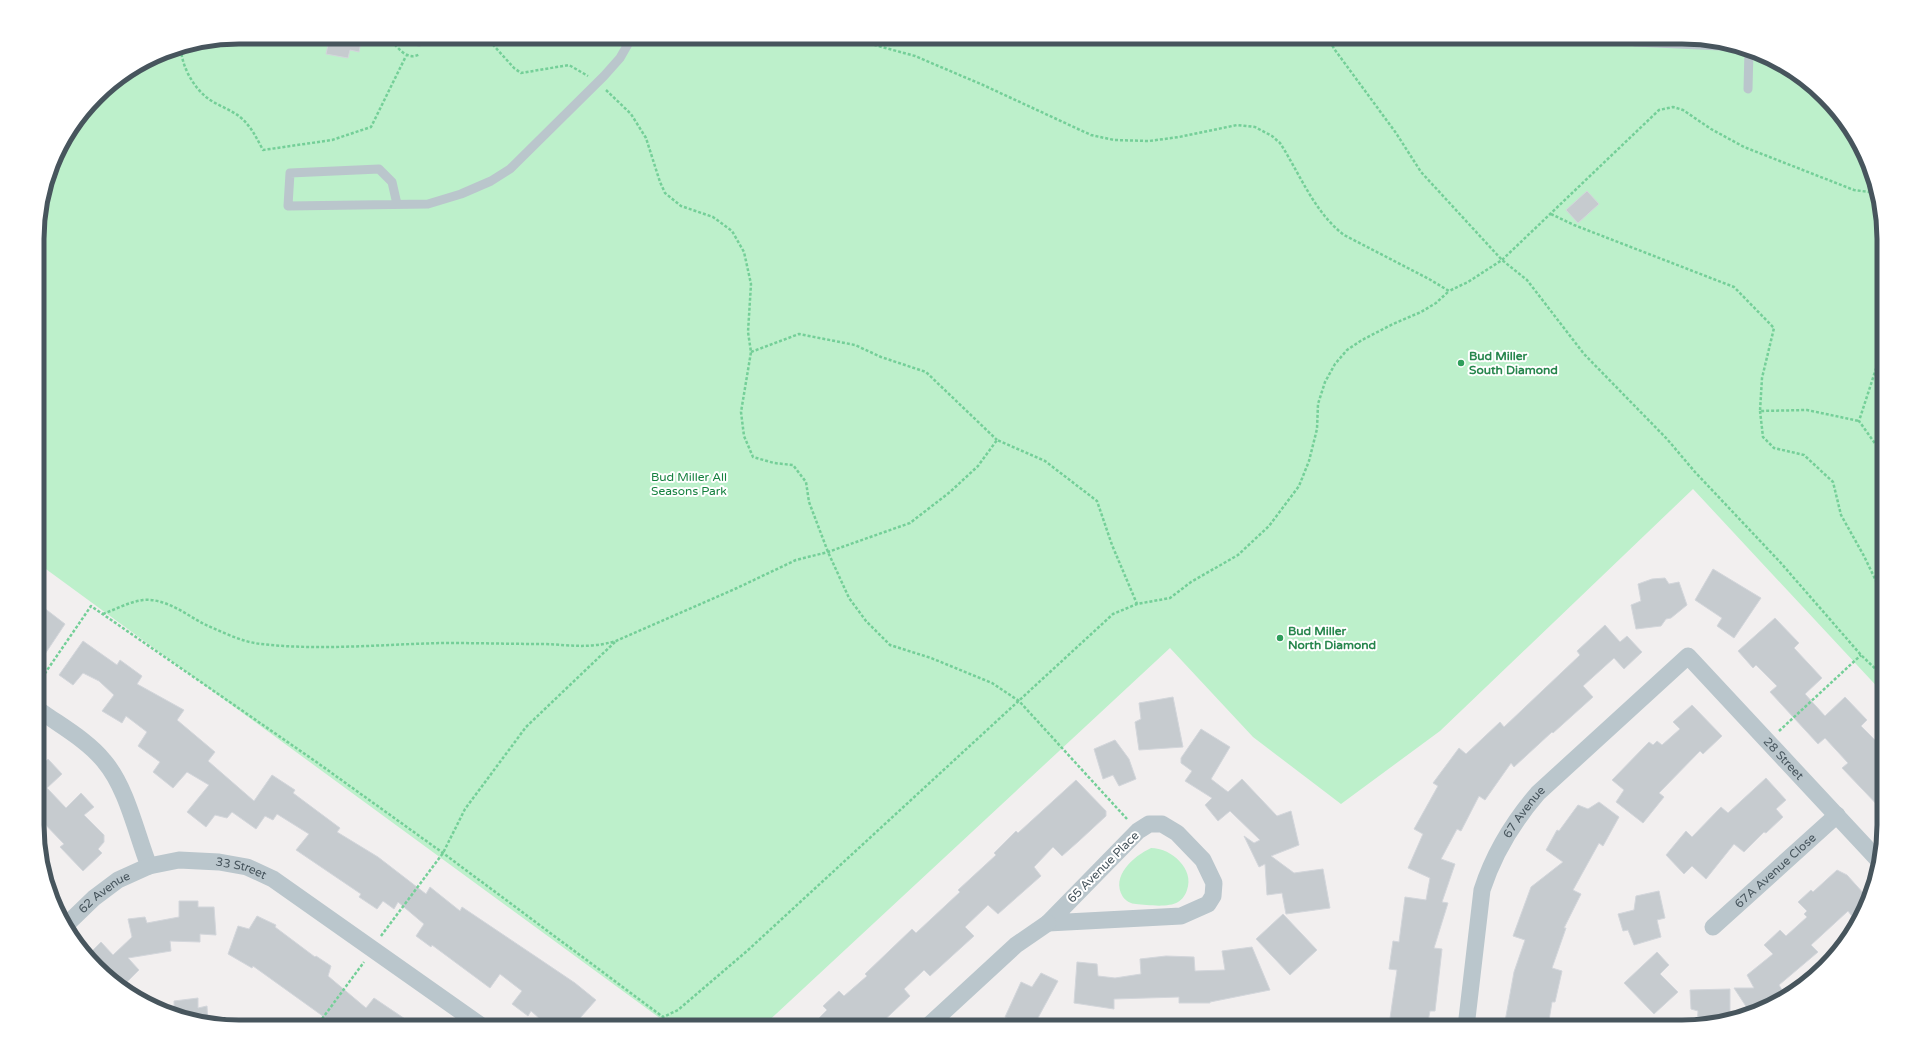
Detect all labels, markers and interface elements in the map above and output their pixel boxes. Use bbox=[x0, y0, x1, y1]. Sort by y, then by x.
place label: Bud Miller South Diamond bbox=[1469, 349, 1558, 377]
marker: Bud Miller South Diamond bbox=[1456, 358, 1466, 368]
park label: Bud Miller All Seasons Park bbox=[651, 470, 727, 498]
place label: Bud Miller North Diamond bbox=[1288, 624, 1376, 652]
marker: Bud Miller North Diamond bbox=[1275, 633, 1285, 643]
street label: 28 Street bbox=[1761, 735, 1807, 783]
street label: 67 Avenue bbox=[1500, 783, 1548, 840]
street label: 65 Avenue Place bbox=[1064, 828, 1142, 906]
street label: 67A Avenue Close bbox=[1732, 830, 1819, 911]
street label: 33 Street bbox=[215, 855, 269, 882]
street label: 62 Avenue bbox=[76, 868, 132, 916]

